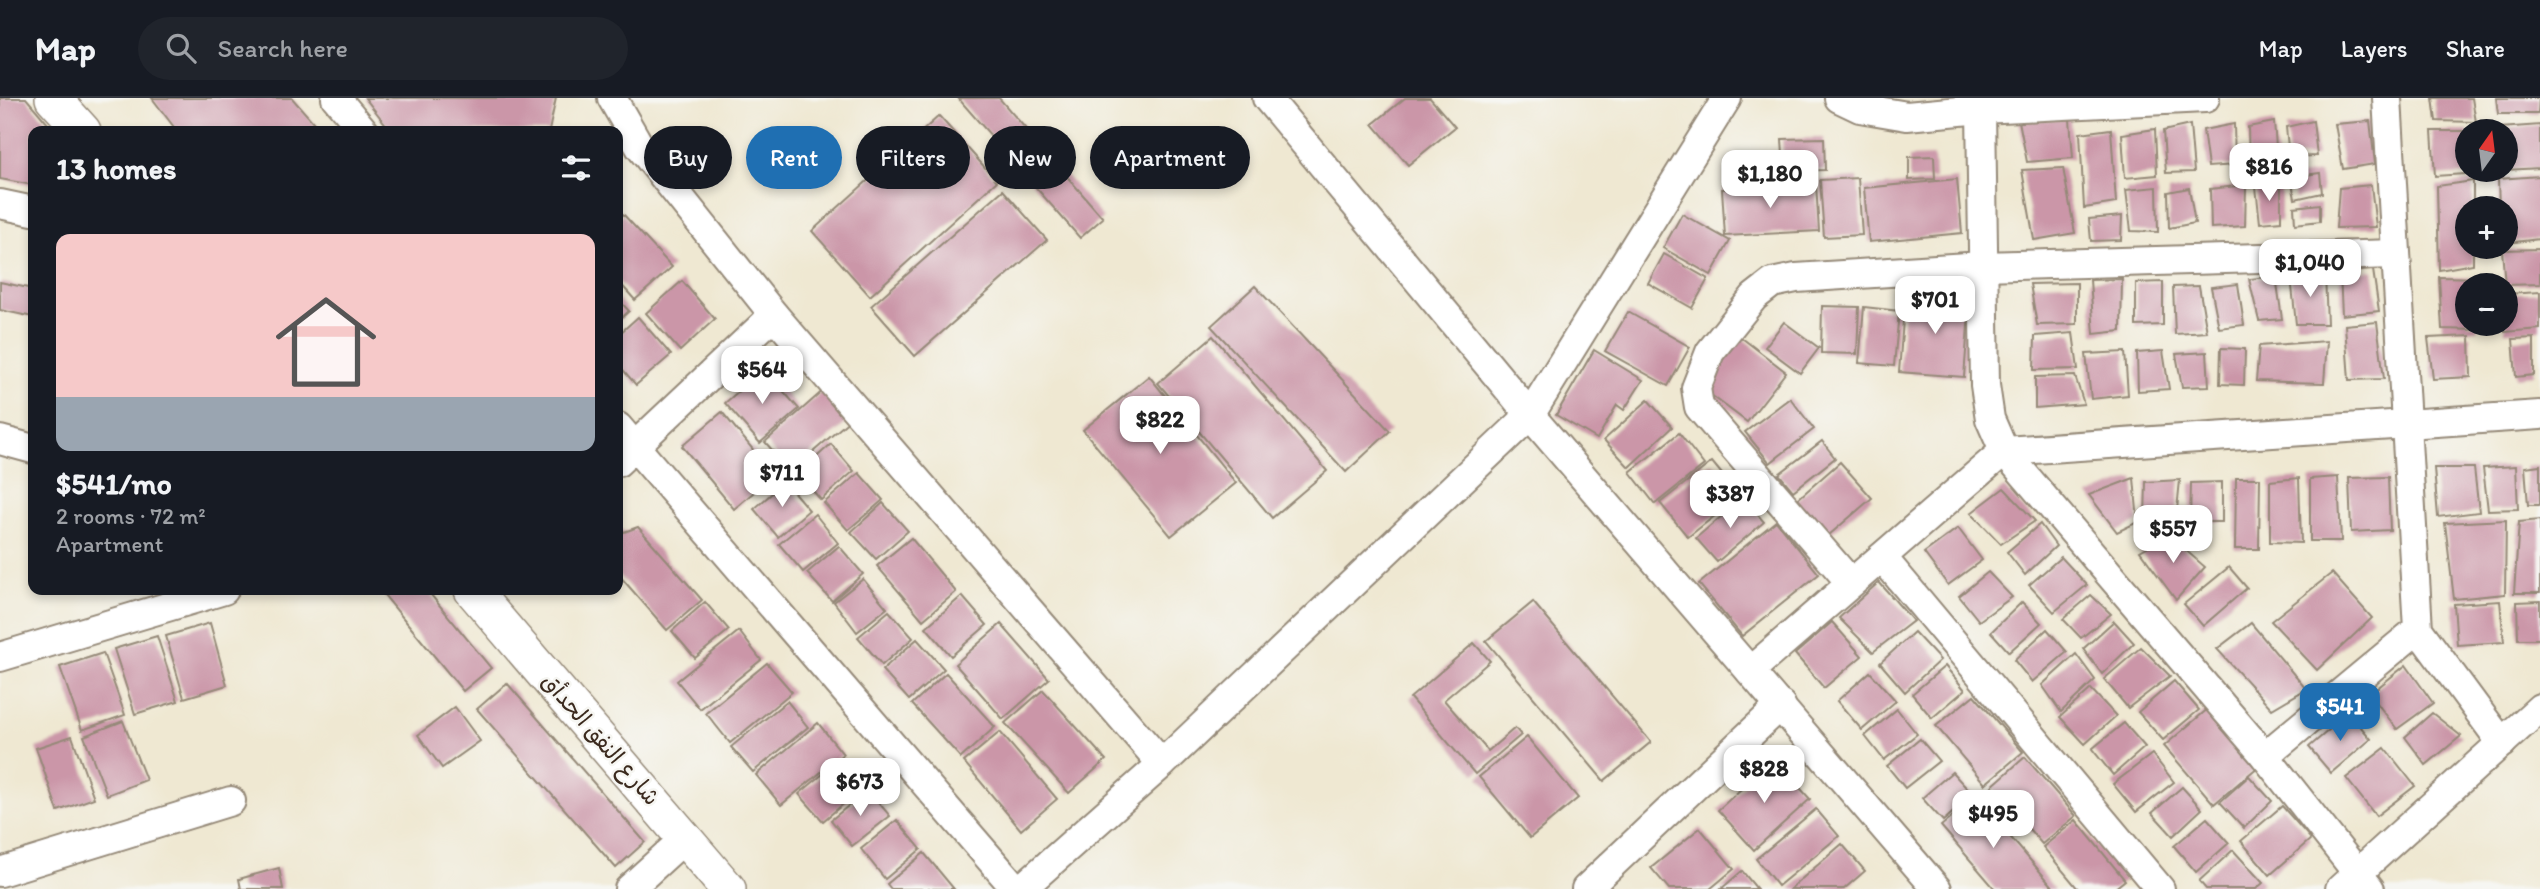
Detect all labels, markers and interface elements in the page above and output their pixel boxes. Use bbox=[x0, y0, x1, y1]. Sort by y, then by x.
search box bbox=[138, 17, 628, 80]
text: Map bbox=[35, 29, 96, 68]
icon: search bbox=[162, 29, 200, 67]
text: Search here bbox=[218, 32, 348, 64]
text: Map bbox=[2259, 34, 2303, 63]
text: Layers bbox=[2341, 34, 2408, 63]
text: Share bbox=[2446, 34, 2505, 63]
north arrow bbox=[2455, 119, 2518, 182]
map controls bbox=[2455, 119, 2518, 336]
chip: Buy bbox=[644, 126, 732, 189]
chip: Rent bbox=[746, 126, 842, 189]
chip: Filters bbox=[856, 126, 970, 189]
chip: New bbox=[984, 126, 1076, 189]
chip: Apartment bbox=[1090, 126, 1250, 189]
pin: $816 bbox=[2228, 144, 2310, 203]
icon: filters bbox=[557, 149, 595, 187]
text: 13 homes bbox=[56, 150, 176, 187]
pin: $1,180 bbox=[1713, 150, 1827, 210]
text: $816 bbox=[2245, 152, 2293, 180]
text: $1,180 bbox=[1737, 159, 1803, 187]
button: + bbox=[2455, 196, 2518, 259]
pin: $1,040 bbox=[2253, 240, 2367, 299]
text: $1,040 bbox=[2275, 248, 2345, 276]
button: − bbox=[2455, 273, 2518, 336]
pin: $701 bbox=[1894, 276, 1976, 336]
icon: home bbox=[263, 279, 389, 405]
text: $701 bbox=[1911, 285, 1959, 313]
pin: $564 bbox=[721, 346, 803, 406]
text: $564 bbox=[737, 355, 787, 383]
pin: $822 bbox=[1119, 396, 1201, 456]
text: $822 bbox=[1136, 405, 1184, 433]
pin: $711 bbox=[741, 450, 823, 509]
text: $711 bbox=[760, 458, 804, 486]
text: $541/mo bbox=[56, 465, 172, 502]
pin: $387 bbox=[1689, 470, 1771, 530]
text: $387 bbox=[1706, 479, 1754, 507]
text: 2 rooms · 72 m² bbox=[56, 502, 206, 530]
pin: $557 bbox=[2132, 505, 2214, 565]
text: $557 bbox=[2149, 514, 2197, 542]
text: Apartment bbox=[56, 530, 163, 558]
street label: شارع النفق الحدأق bbox=[534, 667, 666, 812]
pin: $541 bbox=[2299, 684, 2381, 743]
text: $541 bbox=[2316, 692, 2364, 720]
pin: $828 bbox=[1723, 746, 1805, 805]
text: $828 bbox=[1740, 754, 1788, 782]
pin: $673 bbox=[819, 758, 901, 818]
text: $673 bbox=[836, 767, 884, 795]
pin: $495 bbox=[1952, 790, 2034, 850]
text: $495 bbox=[1968, 799, 2018, 827]

